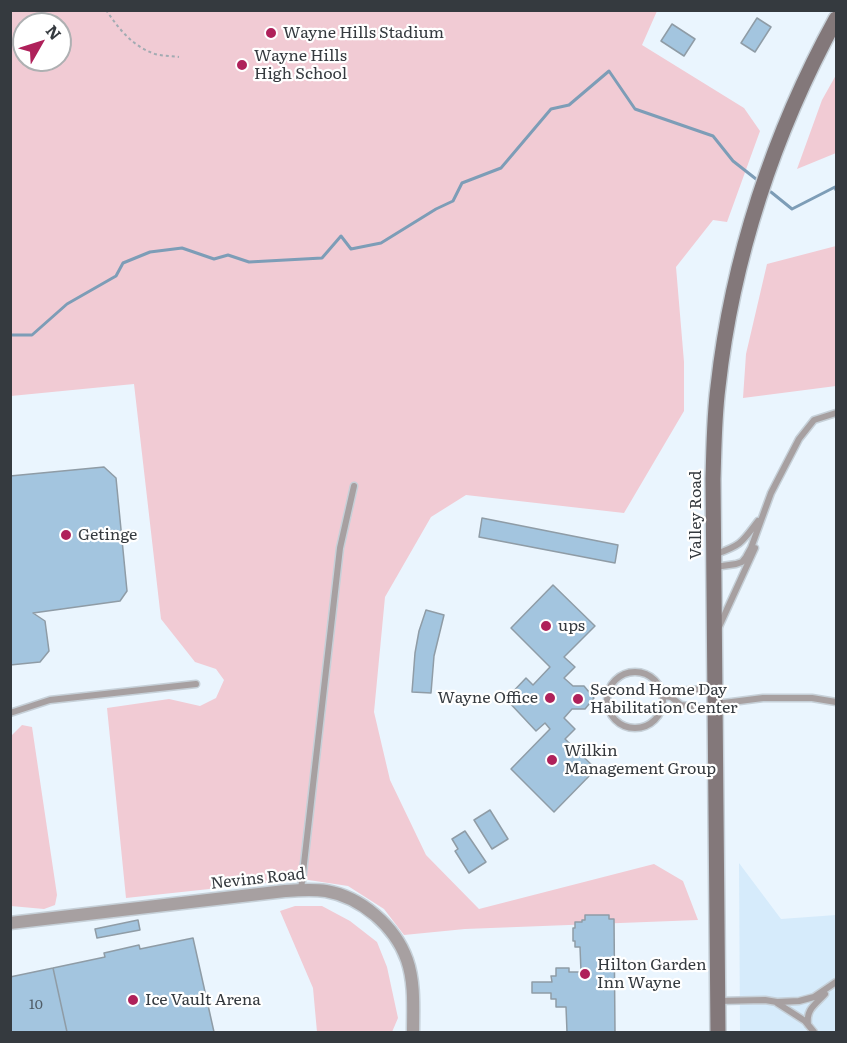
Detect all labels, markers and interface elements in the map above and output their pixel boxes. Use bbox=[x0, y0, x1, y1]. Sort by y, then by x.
north arrow bbox=[12, 12, 72, 72]
text: N bbox=[41, 19, 68, 45]
place label: Wayne Hills Stadium bbox=[283, 23, 444, 43]
marker: Wayne Hills Stadium bbox=[264, 26, 278, 40]
place label: Wayne Hills High School bbox=[254, 46, 347, 84]
marker: Wayne Hills High School bbox=[235, 58, 249, 72]
street label: Valley Road bbox=[686, 470, 706, 560]
place label: Getinge bbox=[78, 525, 137, 545]
marker: Getinge bbox=[59, 528, 73, 542]
place label: ups bbox=[558, 616, 585, 636]
marker: ups bbox=[539, 619, 553, 633]
place label: Second Home Day Habilitation Center bbox=[590, 680, 738, 718]
place label: Wayne Office bbox=[438, 688, 538, 708]
marker: Wayne Office bbox=[543, 691, 557, 705]
marker: Second Home Day Habilitation Center bbox=[571, 692, 585, 706]
place label: Wilkin Management Group bbox=[564, 741, 716, 779]
marker: Wilkin Management Group bbox=[545, 753, 559, 767]
street label: Nevins Road bbox=[210, 864, 306, 894]
place label: Hilton Garden Inn Wayne bbox=[597, 955, 707, 993]
marker: Hilton Garden Inn Wayne bbox=[578, 967, 592, 981]
place label: Ice Vault Arena bbox=[145, 990, 261, 1010]
marker: Ice Vault Arena bbox=[126, 993, 140, 1007]
house number: 10 bbox=[29, 997, 43, 1013]

